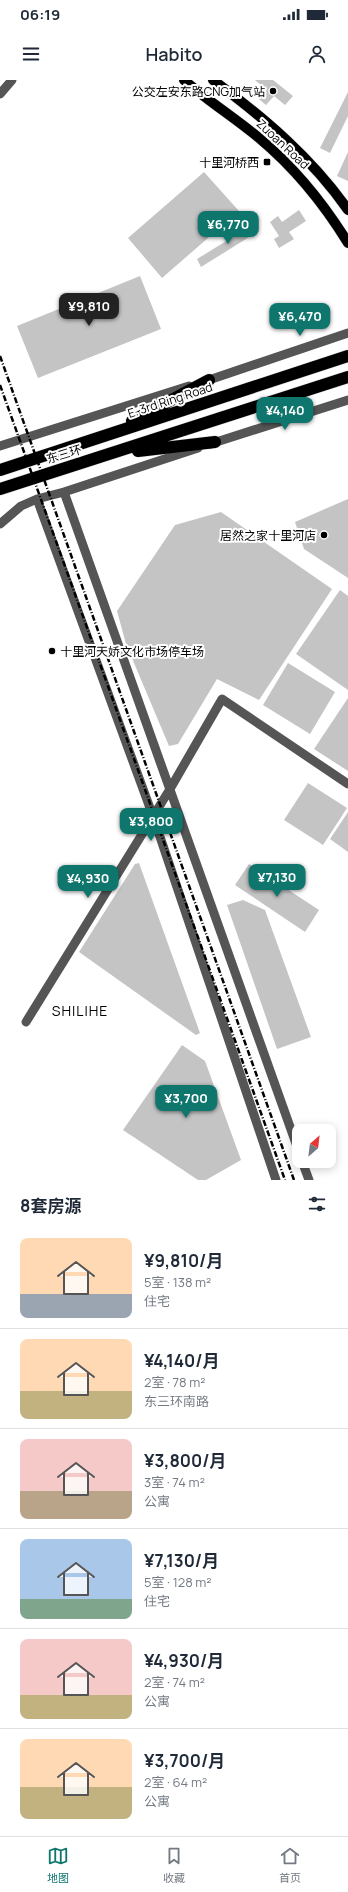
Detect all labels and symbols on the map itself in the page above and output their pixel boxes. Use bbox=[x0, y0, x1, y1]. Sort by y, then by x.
place label: 公交左安东路CNG加气站 bbox=[132, 83, 265, 100]
marker: 公交左安东路CNG加气站 bbox=[268, 86, 278, 96]
street label: Zuoan Road bbox=[253, 115, 313, 173]
place label: 十里河桥西 bbox=[199, 154, 259, 171]
marker: 十里河桥西 bbox=[262, 157, 272, 167]
pin: ¥6,770 bbox=[195, 211, 261, 245]
pin: ¥9,810 bbox=[56, 293, 122, 327]
pin: ¥6,470 bbox=[267, 303, 333, 337]
street label: E. 3rd Ring Road bbox=[125, 378, 215, 422]
pin: ¥4,140 bbox=[252, 397, 318, 431]
street label: 东三环 bbox=[44, 441, 84, 467]
place label: 居然之家十里河店 bbox=[220, 527, 316, 544]
marker: 居然之家十里河店 bbox=[319, 530, 329, 540]
place label: 十里河天娇文化市场停车场 bbox=[60, 643, 204, 660]
marker: 十里河天娇文化市场停车场 bbox=[47, 646, 57, 656]
pin: ¥3,800 bbox=[118, 808, 184, 842]
pin: ¥7,130 bbox=[244, 864, 310, 898]
pin: ¥4,930 bbox=[55, 865, 121, 899]
district label: SHILIHE bbox=[52, 1001, 108, 1020]
pin: ¥3,700 bbox=[153, 1085, 219, 1119]
north arrow bbox=[292, 1124, 336, 1168]

